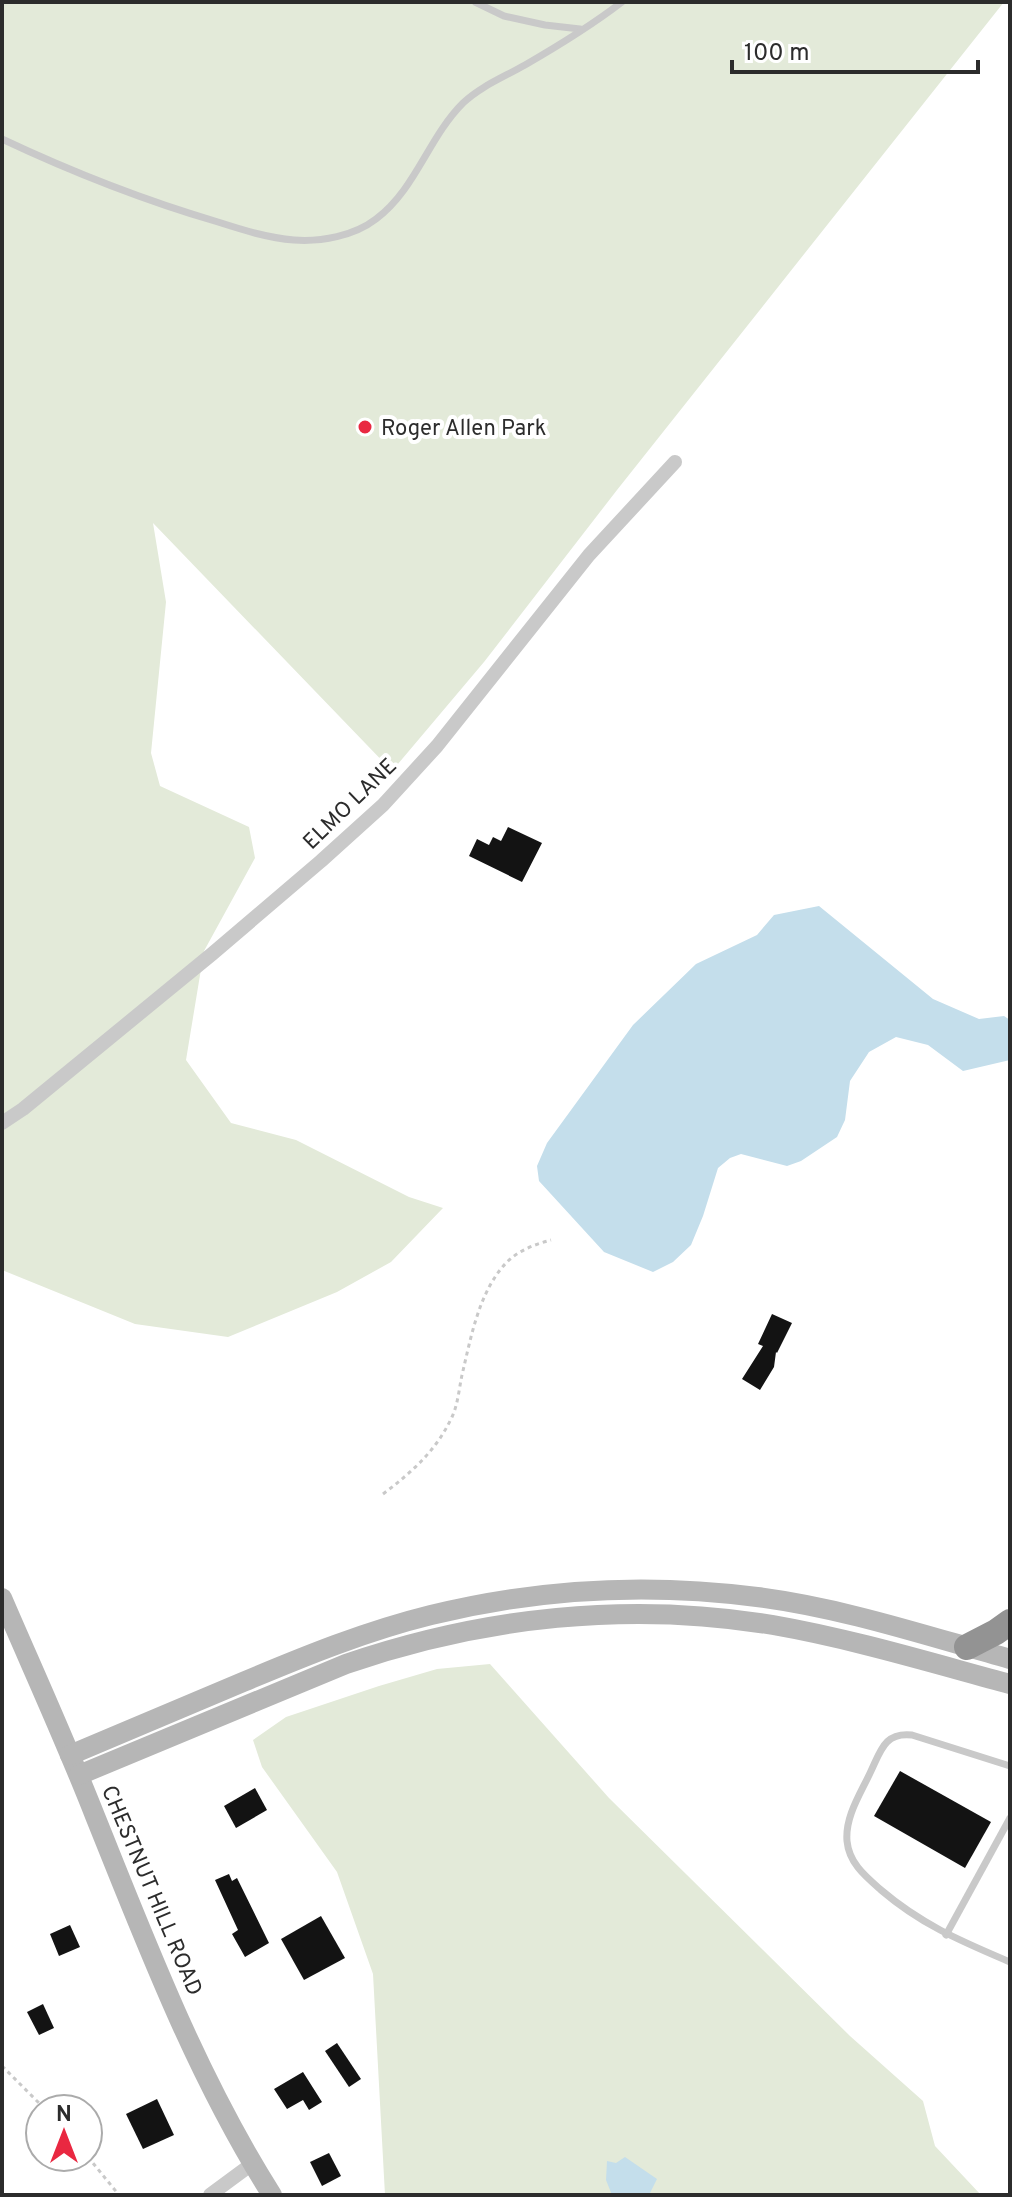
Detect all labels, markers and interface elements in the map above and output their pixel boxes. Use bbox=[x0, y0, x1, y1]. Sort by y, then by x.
scale bar bbox=[732, 24, 978, 74]
text: 100 m bbox=[744, 39, 810, 69]
place label: Roger Allen Park bbox=[381, 416, 546, 443]
marker: Roger Allen Park bbox=[356, 418, 374, 436]
street label: ELMO LANE bbox=[298, 753, 403, 856]
street label: CHESTNUT HILL ROAD bbox=[94, 1782, 207, 2000]
north arrow bbox=[24, 2093, 104, 2173]
text: N bbox=[56, 2102, 72, 2129]

